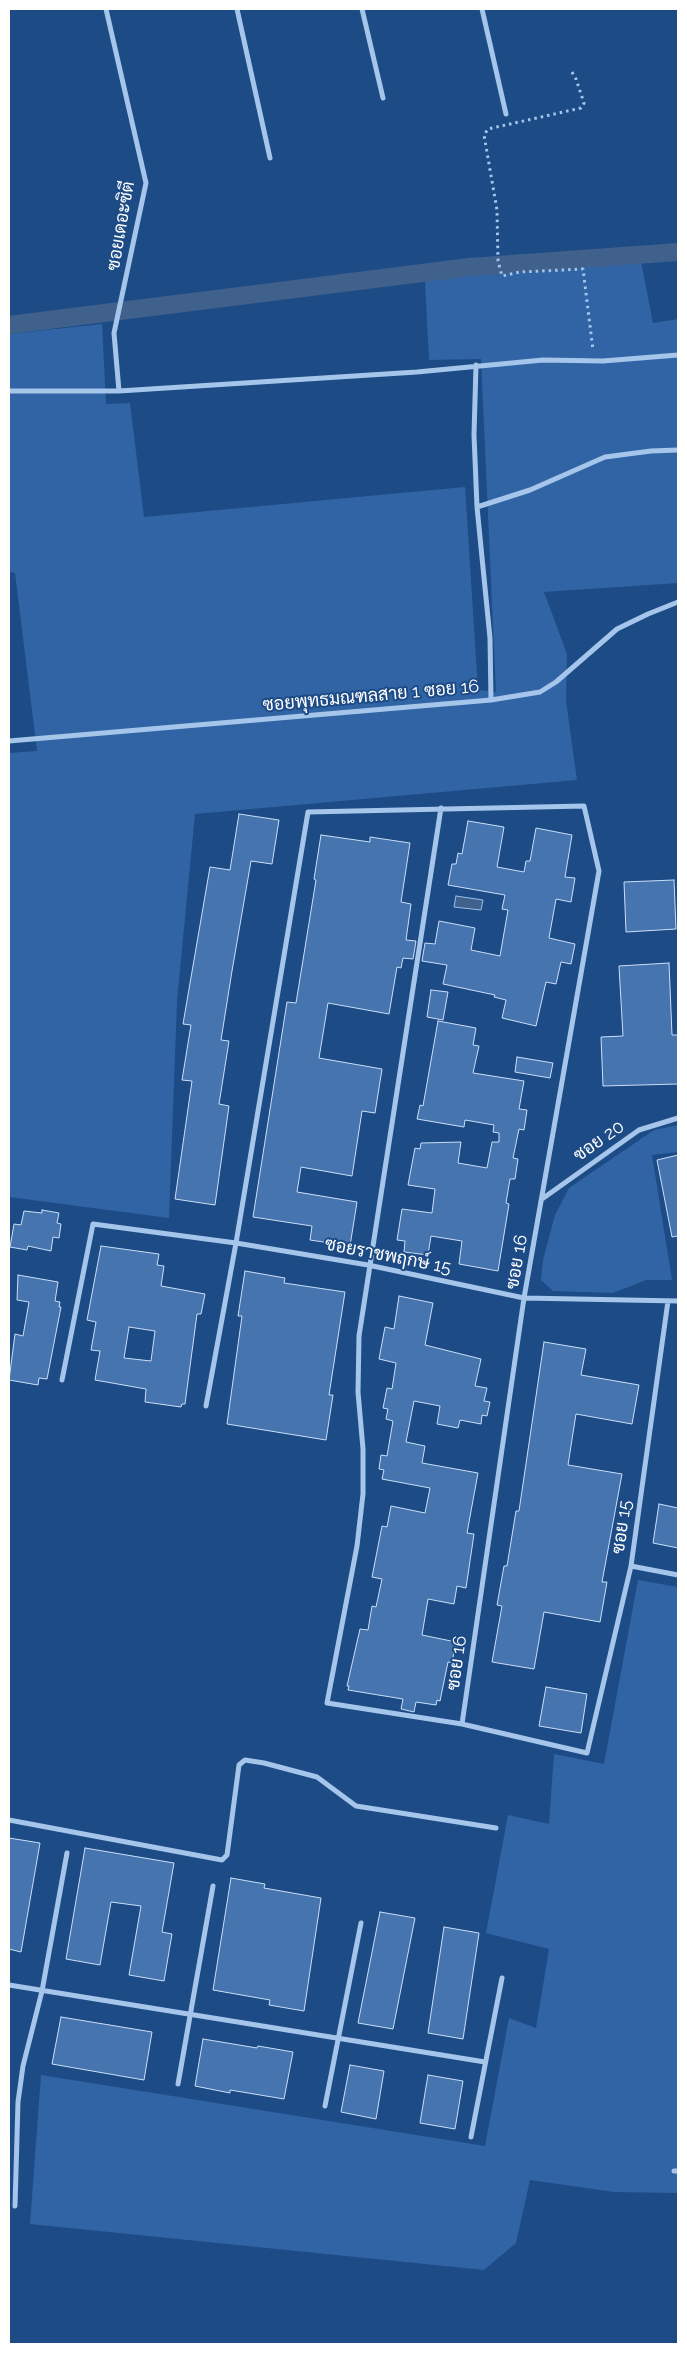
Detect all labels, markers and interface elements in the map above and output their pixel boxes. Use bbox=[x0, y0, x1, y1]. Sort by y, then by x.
street label: ซอยเดอะซิตี bbox=[103, 180, 139, 272]
street label: ซอยพุทธมณฑลสาย 1 ซอย 16 bbox=[262, 676, 480, 716]
street label: ซอย 20 bbox=[569, 1116, 629, 1166]
street label: ซอยราชพฤกษ์ 15 bbox=[323, 1233, 453, 1279]
street label: ซอย 16 bbox=[502, 1233, 532, 1291]
street label: ซอย 15 bbox=[608, 1499, 636, 1555]
street label: ซอย 16 bbox=[442, 1634, 472, 1692]

